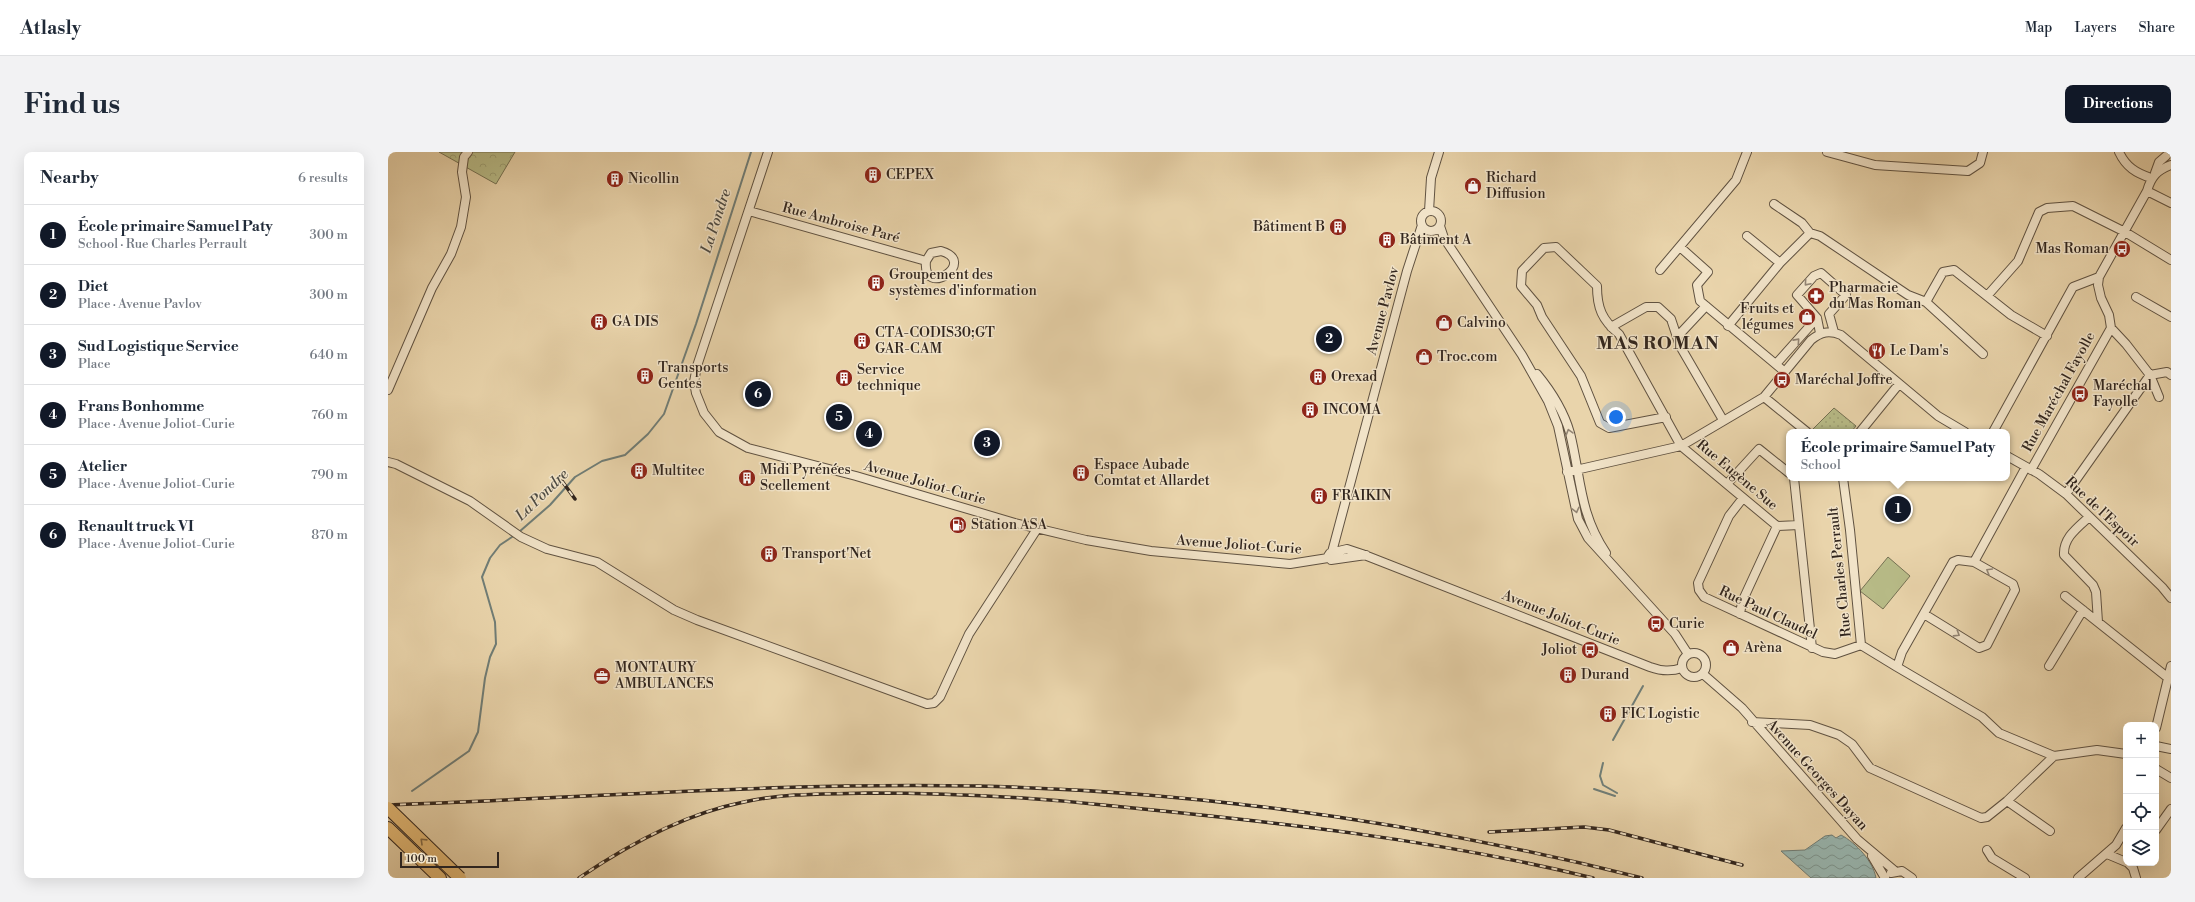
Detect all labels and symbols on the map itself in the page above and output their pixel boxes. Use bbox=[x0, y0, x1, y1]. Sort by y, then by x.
building icon: CEPEX bbox=[863, 165, 883, 185]
place label: CEPEX bbox=[886, 166, 935, 184]
building icon: Nicollin bbox=[605, 169, 625, 189]
place label: Richard Diffusion bbox=[1486, 169, 1546, 203]
place label: Nicollin bbox=[628, 170, 680, 188]
shop icon: Richard Diffusion bbox=[1463, 176, 1483, 196]
water label: La Pondre bbox=[696, 186, 735, 257]
street label: Rue Ambroise Paré bbox=[780, 199, 902, 247]
building icon: Bâtiment B bbox=[1328, 217, 1348, 237]
place label: Bâtiment B bbox=[1252, 218, 1325, 236]
building icon: Bâtiment A bbox=[1377, 230, 1397, 250]
place label: Bâtiment A bbox=[1399, 231, 1472, 249]
bus stop icon: Mas Roman bbox=[2112, 239, 2132, 259]
place label: Mas Roman bbox=[2035, 240, 2110, 258]
street label: Avenue Pavlov bbox=[1362, 264, 1404, 358]
place label: Groupement des systèmes d'information bbox=[889, 266, 1038, 300]
building icon: Groupement des systèmes d'information bbox=[866, 273, 886, 293]
one-way arrow bbox=[1805, 278, 1812, 286]
place label: Pharmacie du Mas Roman bbox=[1829, 279, 1922, 313]
pharmacy icon: Pharmacie du Mas Roman bbox=[1806, 286, 1826, 306]
place label: Fruits et légumes bbox=[1740, 300, 1794, 334]
shop icon: Fruits et légumes bbox=[1797, 307, 1817, 327]
building icon: GA DIS bbox=[589, 312, 609, 332]
place label: GA DIS bbox=[612, 313, 658, 331]
shop icon: Calvino bbox=[1434, 313, 1454, 333]
place label: Calvino bbox=[1457, 314, 1506, 332]
place label: CTA-CODIS30;GT GAR-CAM bbox=[875, 324, 995, 358]
pin: 2 bbox=[1316, 324, 1342, 354]
street label: Rue Maréchal Fayolle bbox=[2019, 329, 2099, 455]
building icon: CTA-CODIS30;GT GAR-CAM bbox=[852, 331, 872, 351]
district label: MAS ROMAN bbox=[1596, 332, 1720, 355]
one-way arrow bbox=[1792, 338, 1799, 346]
restaurant icon: Le Dam's bbox=[1867, 341, 1887, 361]
place label: Le Dam's bbox=[1890, 342, 1949, 360]
shop icon: Troc.com bbox=[1414, 347, 1434, 367]
place label: Troc.com bbox=[1437, 348, 1497, 366]
place label: Transports Gentes bbox=[658, 359, 728, 393]
place label: Service technique bbox=[857, 361, 921, 395]
building icon: Transports Gentes bbox=[635, 366, 655, 386]
building icon: Orexad bbox=[1308, 367, 1328, 387]
building icon: Service technique bbox=[834, 368, 854, 388]
place label: Orexad bbox=[1331, 368, 1377, 386]
bus stop icon: Maréchal Joffre bbox=[1772, 370, 1792, 390]
place label: Maréchal Joffre bbox=[1795, 371, 1893, 389]
place label: Maréchal Fayolle bbox=[2093, 377, 2152, 411]
pin: 6 bbox=[745, 379, 771, 409]
bus stop icon: Maréchal Fayolle bbox=[2070, 384, 2090, 404]
building icon: INCOMA bbox=[1300, 400, 1320, 420]
place label: INCOMA bbox=[1323, 401, 1381, 419]
pin: 5 bbox=[826, 402, 852, 432]
your location bbox=[1606, 407, 1626, 427]
pin: 4 bbox=[856, 419, 882, 449]
pin: 3 bbox=[974, 428, 1000, 458]
one-way arrow bbox=[1565, 428, 1574, 435]
street label: Rue Eugène Sue bbox=[1693, 436, 1781, 514]
place label: Espace Aubade Comtat et Allardet bbox=[1094, 456, 1210, 490]
street label: Avenue Joliot-Curie bbox=[861, 457, 988, 509]
building icon: Multitec bbox=[629, 461, 649, 481]
place label: Midi Pyrénées Scellement bbox=[760, 461, 851, 495]
place label: Multitec bbox=[652, 462, 705, 480]
building icon: Espace Aubade Comtat et Allardet bbox=[1071, 463, 1091, 483]
water label: La Pondre bbox=[511, 465, 573, 526]
building icon: Midi Pyrénées Scellement bbox=[737, 468, 757, 488]
street label: Rue de l'Espoir bbox=[2061, 473, 2143, 551]
building icon: FRAIKIN bbox=[1309, 486, 1329, 506]
place label: FRAIKIN bbox=[1332, 487, 1392, 505]
pin: 1 bbox=[1885, 494, 1911, 524]
street label: Rue Charles Perrault bbox=[1824, 506, 1856, 638]
one-way arrow bbox=[1571, 507, 1579, 514]
fuel station icon: Station ASA bbox=[948, 515, 968, 535]
place label: Station ASA bbox=[971, 516, 1047, 534]
street label: Avenue Joliot-Curie bbox=[1175, 532, 1302, 558]
building icon: Transport'Net bbox=[759, 544, 779, 564]
place label: Transport'Net bbox=[782, 545, 872, 563]
one-way arrow bbox=[1986, 568, 1993, 575]
street label: Rue Paul Claudel bbox=[1716, 582, 1820, 644]
street label: Avenue Joliot-Curie bbox=[1500, 587, 1622, 649]
bus stop icon: Curie bbox=[1646, 614, 1666, 634]
place label: Curie bbox=[1669, 615, 1705, 633]
one-way arrow bbox=[1953, 630, 1960, 637]
shop icon: Arèna bbox=[1721, 638, 1741, 658]
place label: Arèna bbox=[1743, 639, 1783, 657]
bus stop icon: Joliot bbox=[1580, 640, 1600, 660]
place label: Joliot bbox=[1542, 642, 1577, 658]
place label: MONTAURY AMBULANCES bbox=[614, 659, 714, 693]
building icon: Durand bbox=[1558, 665, 1578, 685]
office icon: MONTAURY AMBULANCES bbox=[592, 666, 612, 686]
place label: Durand bbox=[1581, 666, 1629, 684]
building icon: FIC Logistic bbox=[1598, 704, 1618, 724]
place label: FIC Logistic bbox=[1621, 705, 1700, 723]
street label: Avenue Georges Dayan bbox=[1762, 715, 1872, 835]
one-way arrow bbox=[420, 838, 428, 846]
scale bar bbox=[400, 850, 499, 869]

